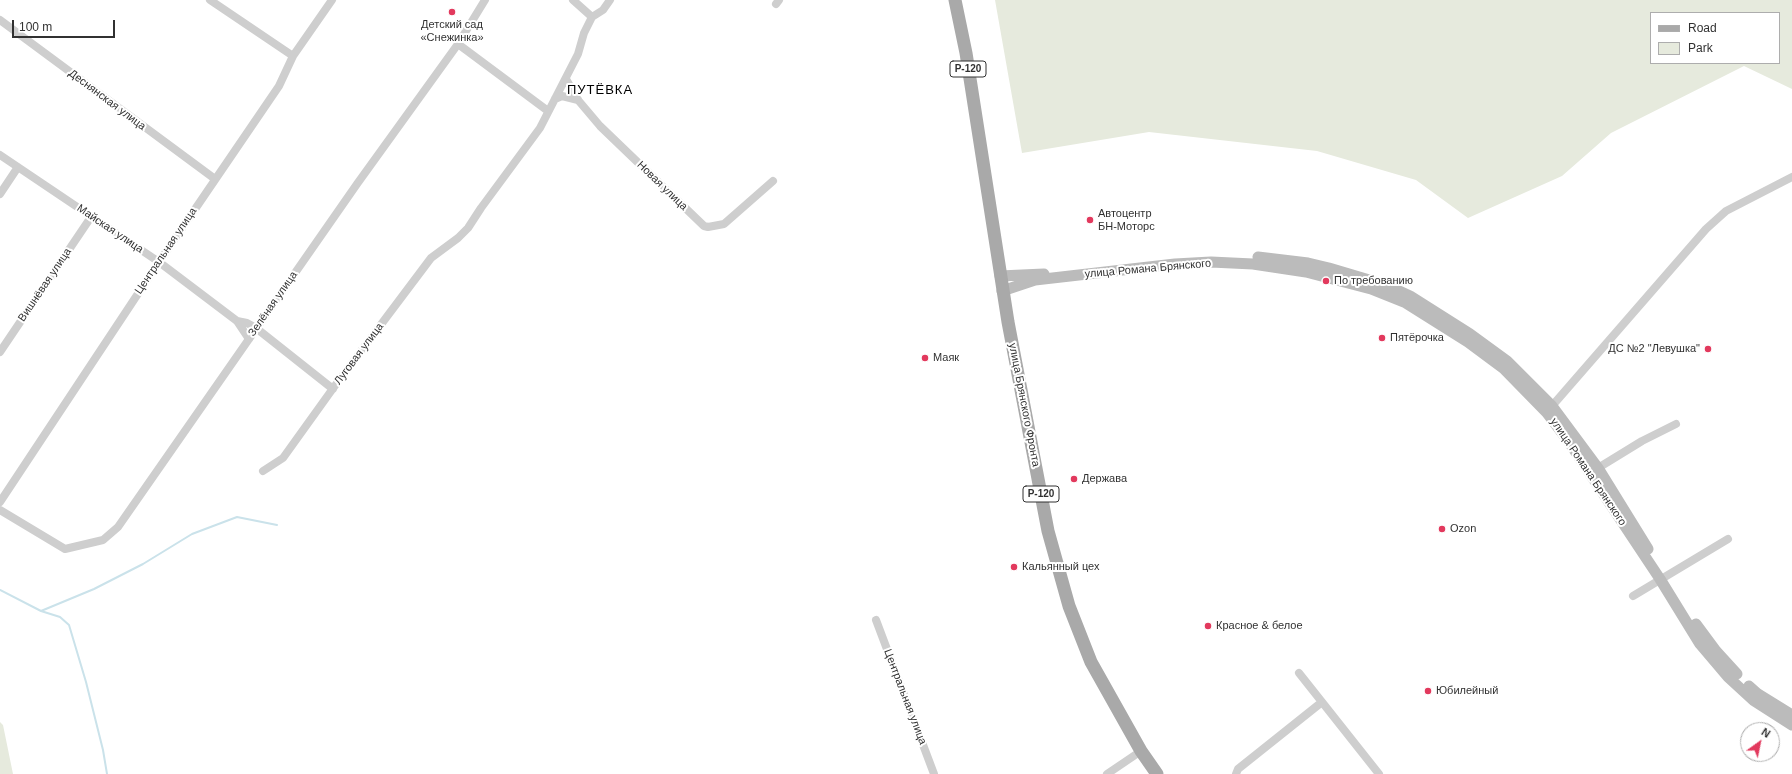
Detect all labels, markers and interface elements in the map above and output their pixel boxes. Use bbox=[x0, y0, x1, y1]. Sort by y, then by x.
marker: Детский сад «Снежинка» bbox=[447, 7, 457, 17]
scale bar bbox=[14, 12, 117, 38]
legend bbox=[1650, 12, 1780, 64]
place label: Детский сад «Снежинка» bbox=[421, 18, 483, 44]
text: 100 m bbox=[19, 20, 52, 34]
text: Road bbox=[1688, 21, 1717, 35]
text: Park bbox=[1688, 41, 1713, 55]
road number: Р-120 bbox=[950, 61, 986, 77]
street label: Деснянская улица bbox=[66, 67, 148, 133]
district label: ПУТЁВКА bbox=[567, 82, 633, 98]
street label: Новая улица bbox=[634, 159, 690, 213]
street label: Майская улица bbox=[74, 202, 146, 256]
street label: Центральная улица bbox=[132, 205, 200, 297]
place label: Автоцентр БН-Моторс bbox=[1098, 207, 1155, 233]
marker: Автоцентр БН-Моторс bbox=[1085, 215, 1095, 225]
street label: Вишнёвая улица bbox=[16, 246, 74, 324]
street label: улица Романа Брянского bbox=[1084, 257, 1212, 281]
street label: Зелёная улица bbox=[246, 269, 300, 339]
place label: По требованию bbox=[1334, 274, 1413, 288]
marker: По требованию bbox=[1321, 276, 1331, 286]
street label: Луговая улица bbox=[332, 321, 386, 387]
place label: Пятёрочка bbox=[1390, 331, 1444, 345]
marker: Пятёрочка bbox=[1377, 333, 1387, 343]
street label: улица Брянского Фронта bbox=[1006, 342, 1042, 468]
place label: ДС №2 "Левушка" bbox=[1608, 342, 1700, 356]
marker: ДС №2 "Левушка" bbox=[1703, 344, 1713, 354]
place label: Маяк bbox=[933, 351, 959, 365]
marker: Маяк bbox=[920, 353, 930, 363]
street label: улица Романа Брянского bbox=[1547, 416, 1629, 528]
place label: Держава bbox=[1082, 472, 1127, 486]
marker: Держава bbox=[1069, 474, 1079, 484]
road number: Р-120 bbox=[1023, 486, 1059, 502]
place label: Ozon bbox=[1450, 522, 1476, 536]
marker: Ozon bbox=[1437, 524, 1447, 534]
place label: Кальянный цех bbox=[1022, 560, 1099, 574]
marker: Кальянный цех bbox=[1009, 562, 1019, 572]
place label: Красное & белое bbox=[1216, 619, 1303, 633]
marker: Красное & белое bbox=[1203, 621, 1213, 631]
street label: Центральная улица bbox=[881, 647, 929, 747]
place label: Юбилейный bbox=[1436, 684, 1498, 698]
marker: Юбилейный bbox=[1423, 686, 1433, 696]
north arrow bbox=[1740, 722, 1780, 762]
text: N bbox=[1759, 726, 1773, 740]

